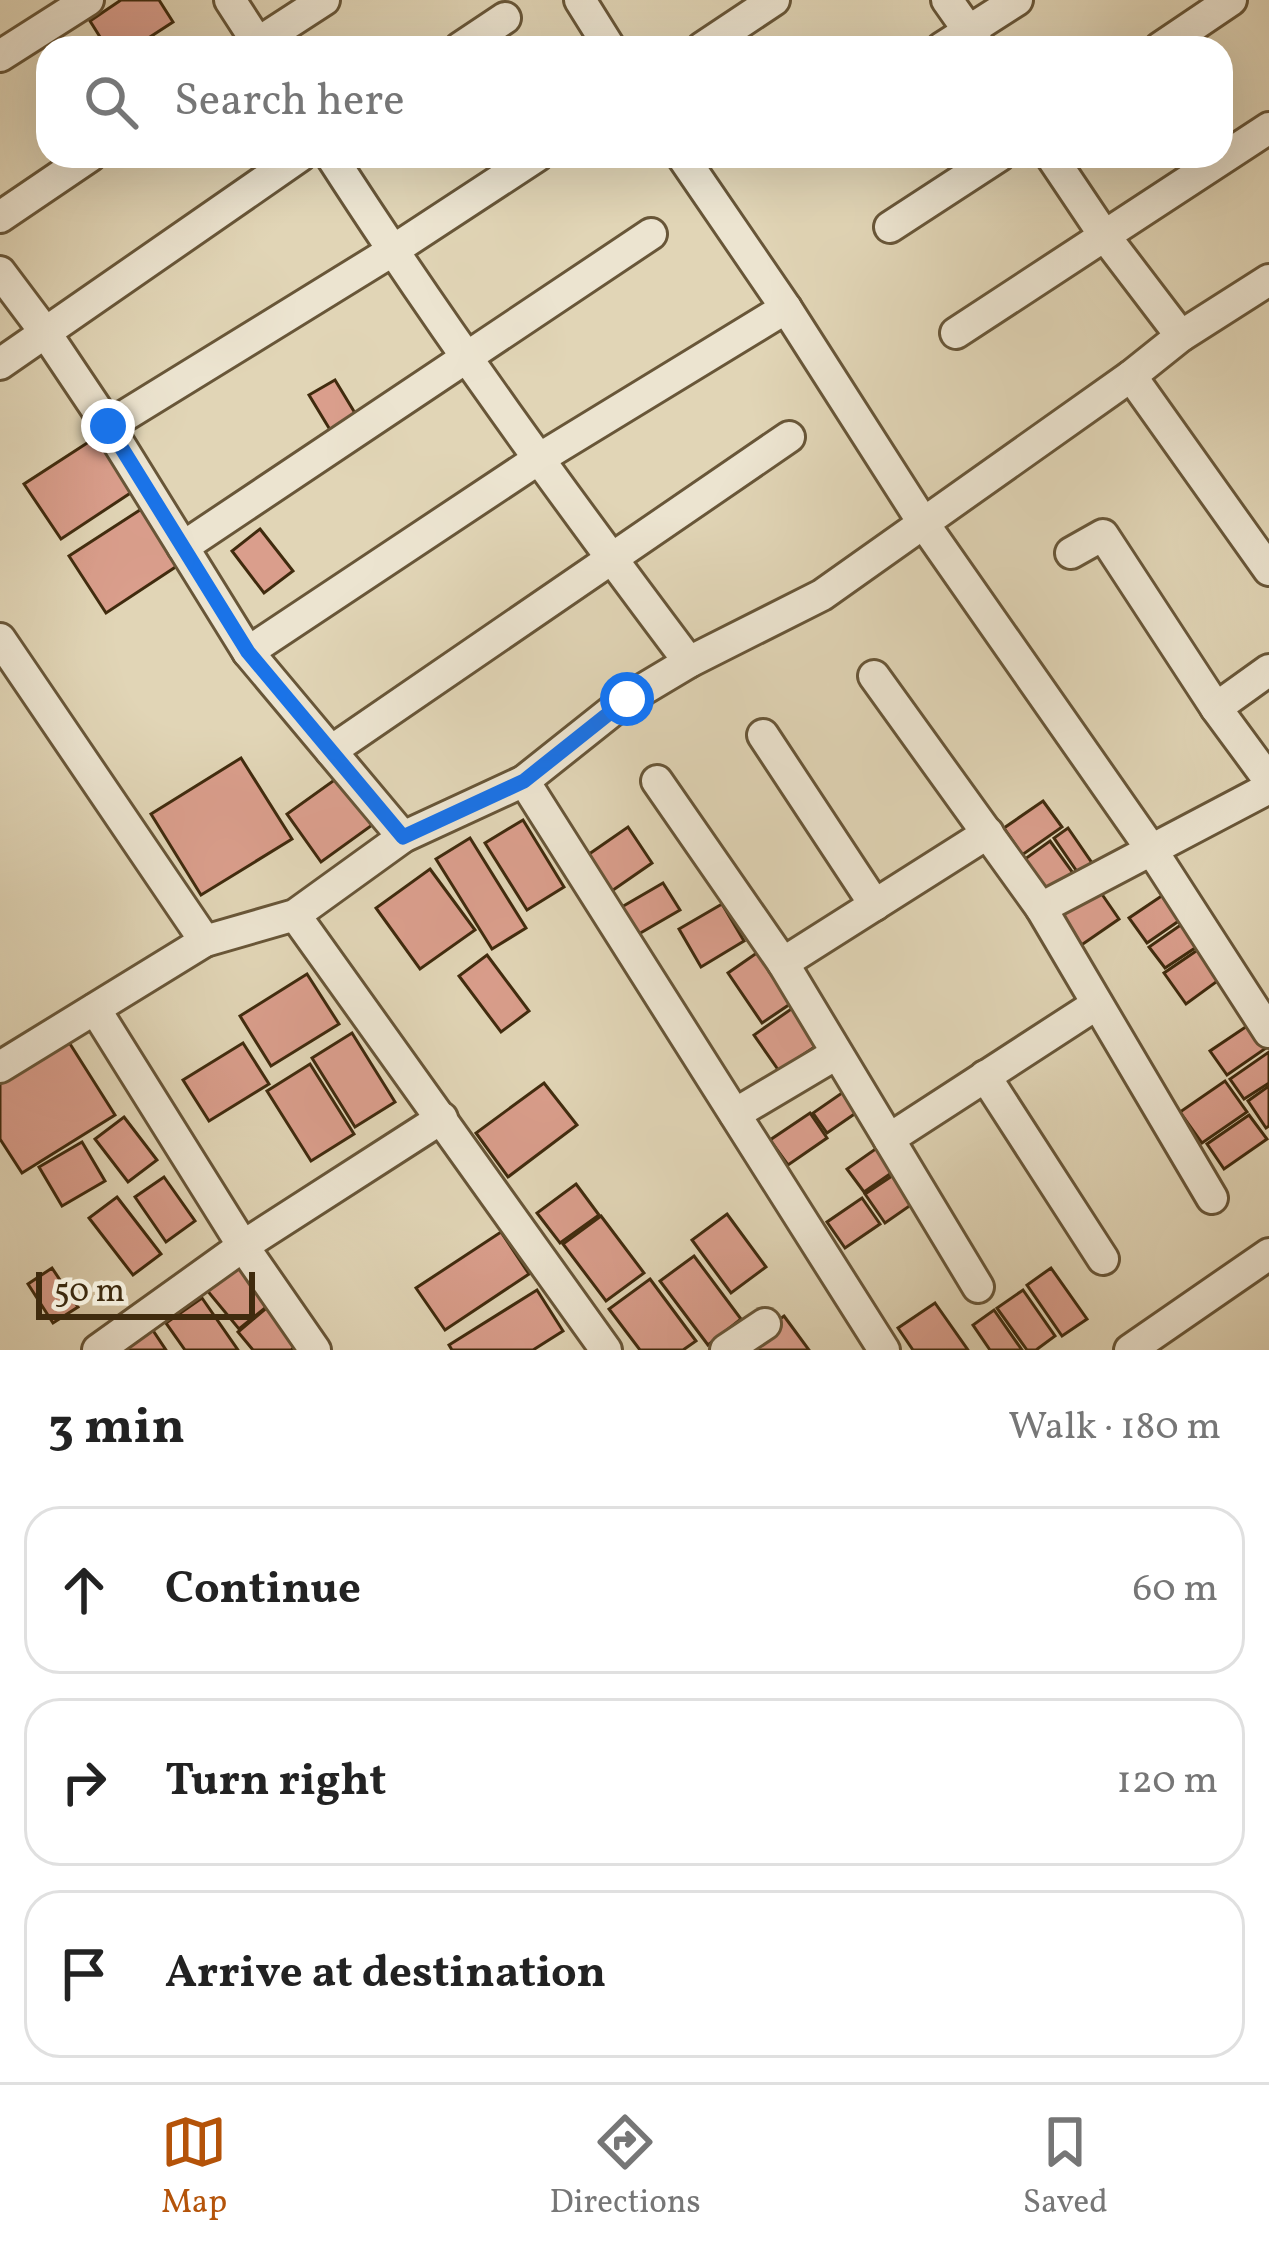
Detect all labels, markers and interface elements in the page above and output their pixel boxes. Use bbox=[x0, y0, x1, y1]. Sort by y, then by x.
search box bbox=[36, 36, 1233, 168]
icon: search bbox=[78, 69, 144, 135]
text: Search here bbox=[174, 71, 405, 134]
route end bbox=[81, 399, 135, 453]
route start bbox=[600, 672, 654, 726]
scale bar bbox=[36, 1266, 255, 1319]
text: 50 m bbox=[54, 1270, 125, 1316]
text: 3 min bbox=[48, 1393, 185, 1464]
text: Walk · 180 m bbox=[1008, 1401, 1221, 1455]
icon: ahead bbox=[51, 1557, 117, 1623]
text: Continue bbox=[165, 1559, 361, 1622]
text: 60 m bbox=[1133, 1563, 1218, 1617]
icon: right bbox=[51, 1749, 117, 1815]
text: Turn right bbox=[165, 1751, 386, 1814]
text: 120 m bbox=[1117, 1755, 1218, 1809]
icon: arrive bbox=[51, 1941, 117, 2007]
text: Arrive at destination bbox=[165, 1943, 606, 2006]
tab: Map bbox=[161, 2109, 227, 2227]
tab: Directions bbox=[549, 2109, 701, 2227]
tab: Saved bbox=[1023, 2109, 1108, 2227]

